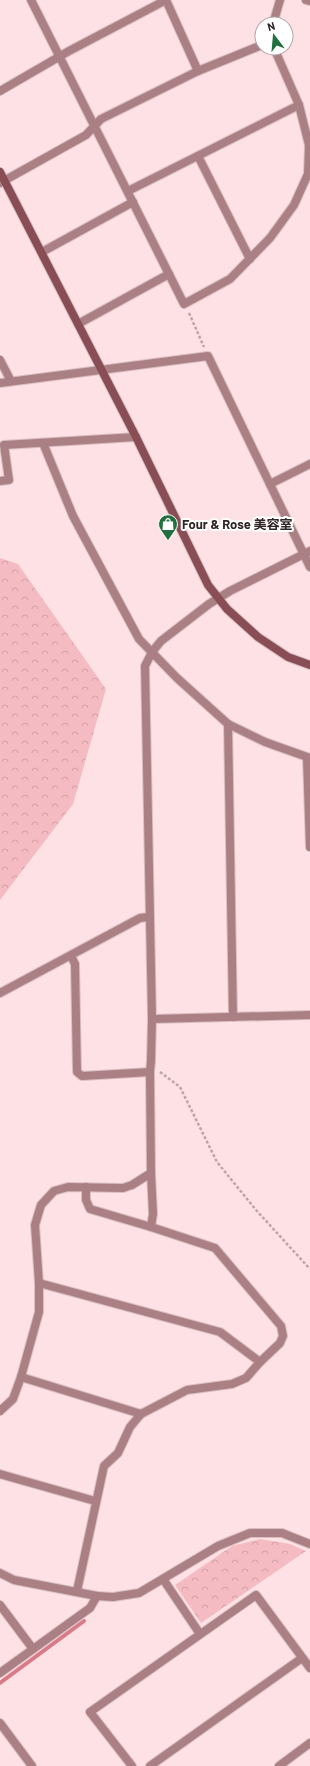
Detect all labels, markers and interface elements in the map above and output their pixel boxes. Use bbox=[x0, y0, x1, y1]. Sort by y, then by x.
north arrow bbox=[254, 16, 294, 56]
text: N bbox=[266, 19, 276, 33]
shop icon: Four & Rose 美容室 bbox=[157, 513, 179, 541]
place label: Four & Rose 美容室 bbox=[182, 516, 293, 532]

